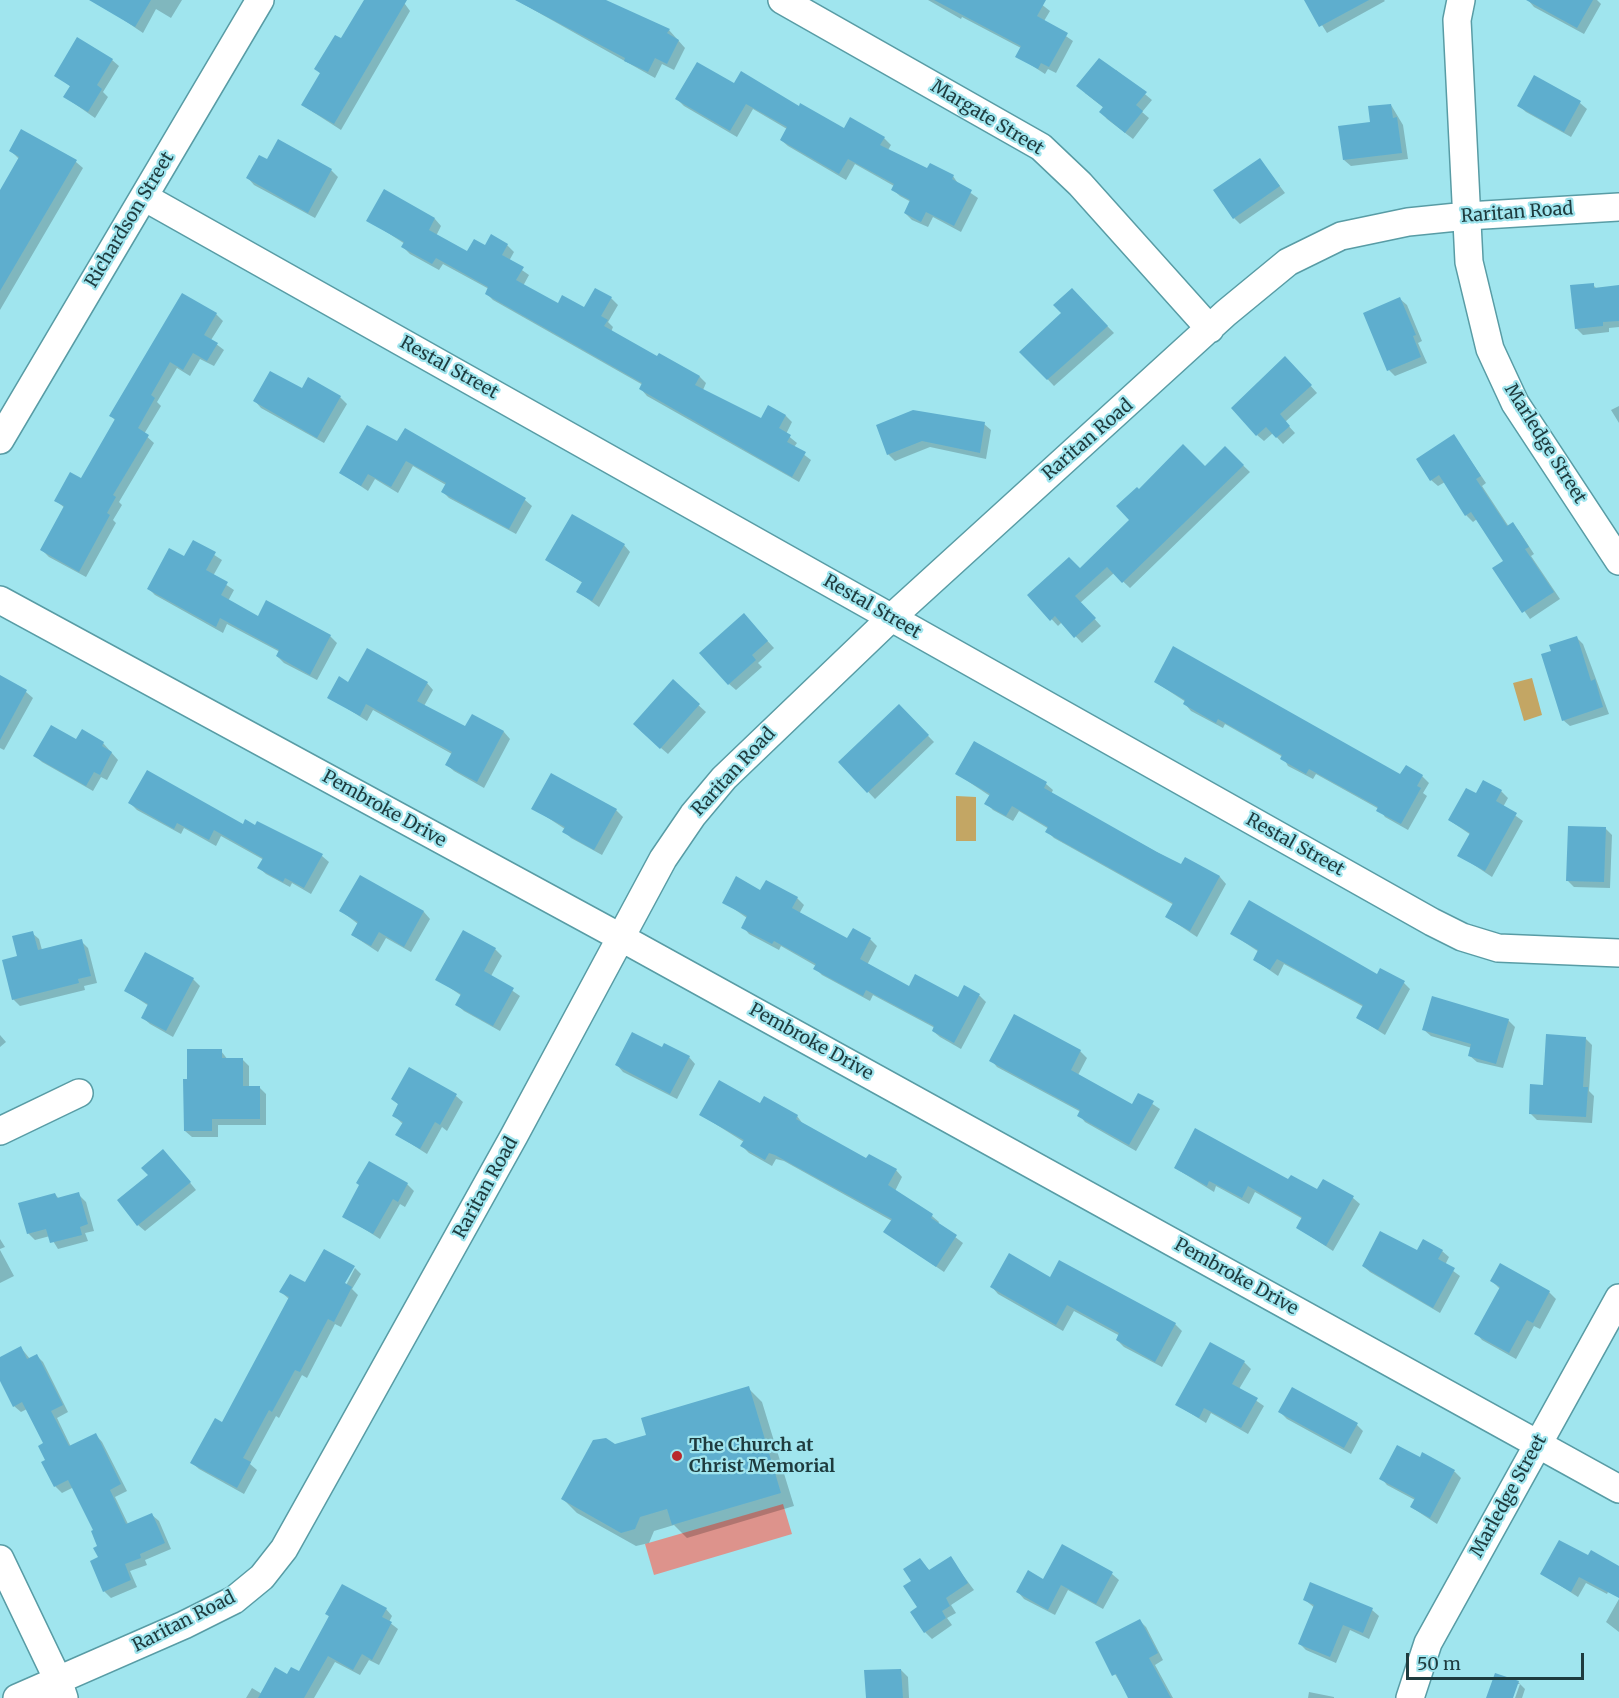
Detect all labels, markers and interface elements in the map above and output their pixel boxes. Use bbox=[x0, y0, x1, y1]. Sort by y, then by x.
street label: Margate Street bbox=[927, 76, 1047, 160]
street label: Richardson Street bbox=[81, 148, 179, 292]
street label: Raritan Road bbox=[1460, 198, 1574, 228]
street label: Restal Street bbox=[396, 332, 502, 404]
street label: Marledge Street bbox=[1500, 380, 1590, 508]
street label: Raritan Road bbox=[1038, 395, 1138, 485]
street label: Restal Street bbox=[819, 570, 925, 644]
street label: Raritan Road bbox=[688, 723, 780, 821]
street label: Pembroke Drive bbox=[318, 766, 450, 852]
street label: Restal Street bbox=[1242, 809, 1348, 881]
street label: Pembroke Drive bbox=[745, 999, 877, 1085]
street label: Raritan Road bbox=[449, 1134, 523, 1242]
street label: Pembroke Drive bbox=[1170, 1234, 1302, 1320]
street label: Marledge Street bbox=[1466, 1431, 1552, 1561]
place label: The Church at Christ Memorial bbox=[689, 1435, 835, 1478]
marker: The Church at Christ Memorial bbox=[670, 1449, 684, 1463]
street label: Raritan Road bbox=[129, 1587, 239, 1657]
scale bar bbox=[1409, 1641, 1588, 1679]
text: 50 m bbox=[1417, 1652, 1461, 1675]

